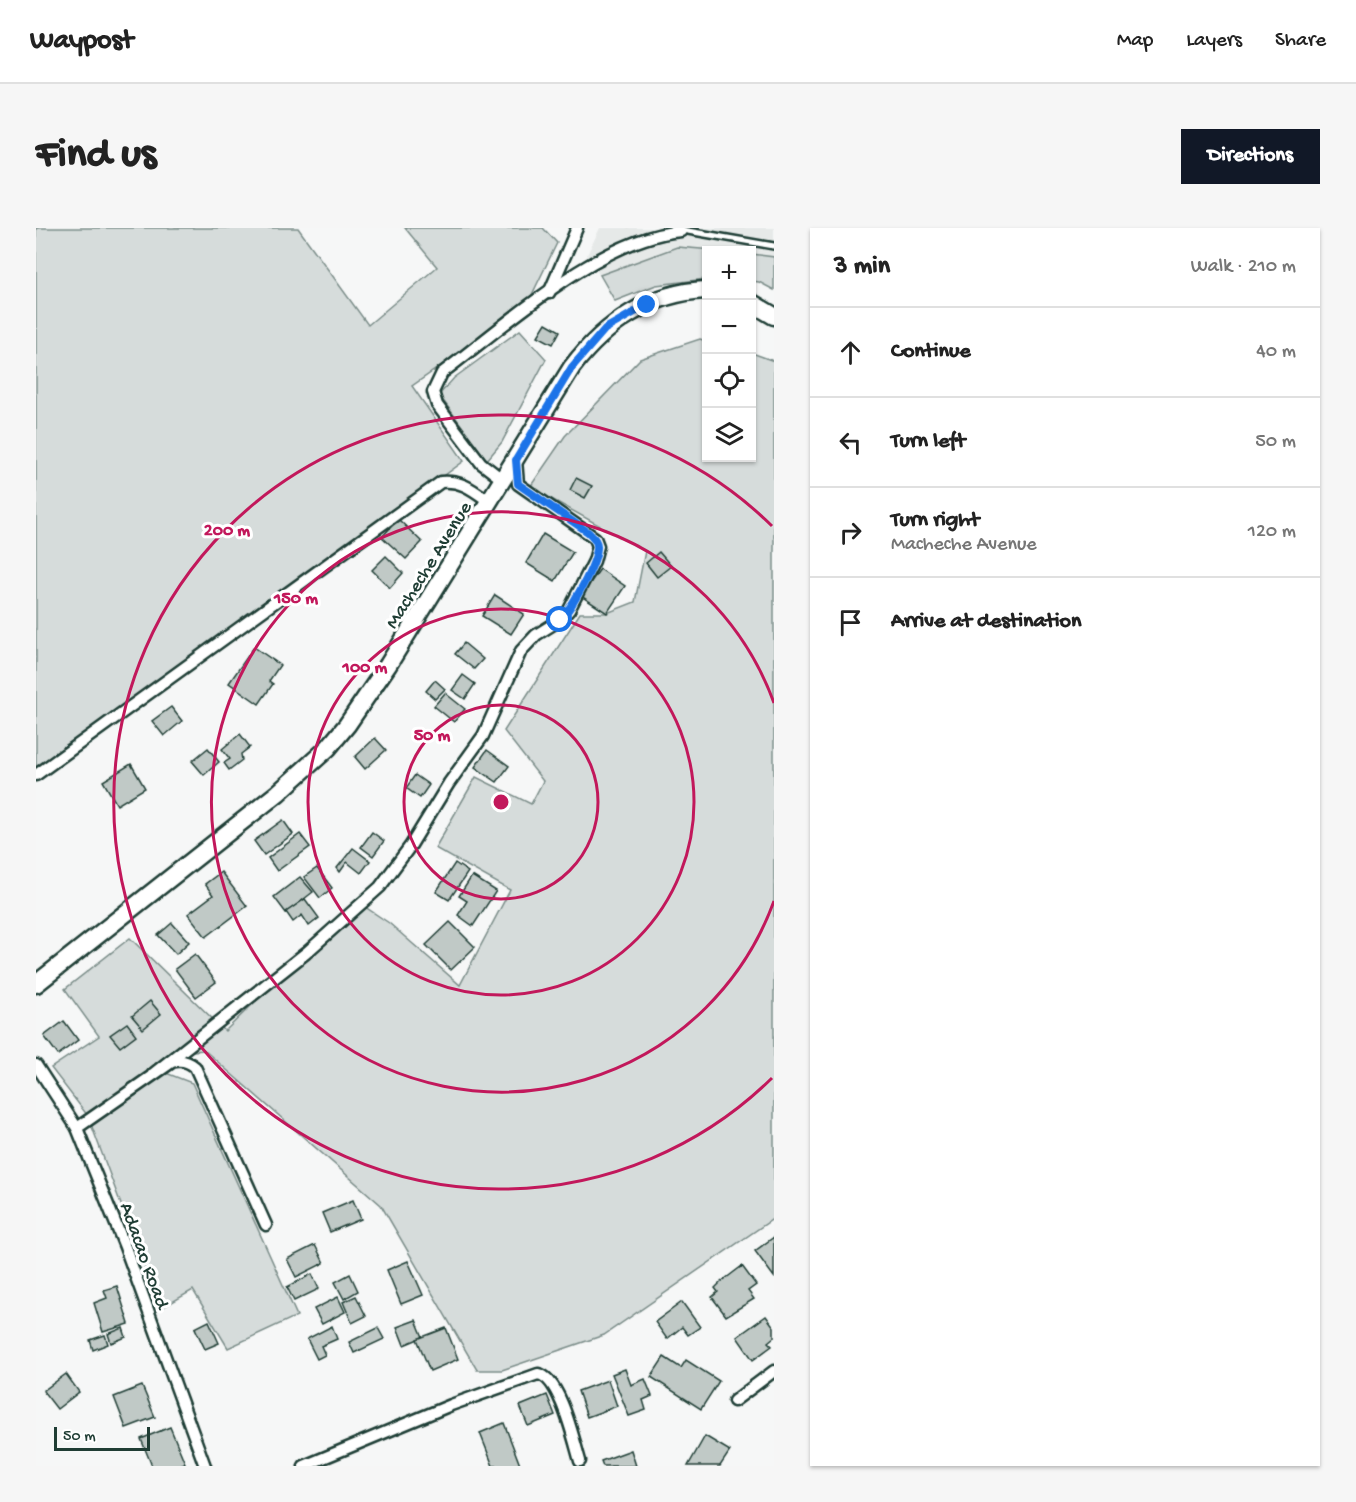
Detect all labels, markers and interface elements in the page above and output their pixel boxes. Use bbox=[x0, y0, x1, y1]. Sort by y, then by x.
text: Waypost bbox=[30, 25, 133, 58]
text: Map bbox=[1117, 29, 1153, 54]
text: Layers bbox=[1186, 29, 1242, 54]
text: Share bbox=[1275, 29, 1326, 54]
button: Directions bbox=[1181, 129, 1320, 184]
text: Find us bbox=[36, 132, 156, 181]
map controls bbox=[702, 246, 756, 462]
button: + bbox=[702, 246, 756, 300]
text: 3 min bbox=[834, 252, 890, 283]
text: Walk · 210 m bbox=[1191, 256, 1296, 279]
route end bbox=[633, 291, 659, 317]
button: − bbox=[702, 300, 756, 354]
icon: ahead bbox=[834, 336, 867, 369]
text: Continue bbox=[891, 339, 971, 365]
text: 40 m bbox=[1256, 341, 1296, 364]
button: locate bbox=[702, 354, 756, 408]
button: layers bbox=[702, 408, 756, 462]
icon: left bbox=[834, 426, 867, 459]
text: Turn left bbox=[891, 429, 965, 455]
text: 50 m bbox=[1255, 431, 1296, 454]
street label: Macheche Avenue bbox=[382, 497, 479, 634]
text: Turn right bbox=[891, 508, 979, 534]
icon: right bbox=[834, 516, 867, 549]
text: 200 m bbox=[204, 521, 250, 542]
text: 120 m bbox=[1248, 521, 1296, 544]
text: Macheche Avenue bbox=[891, 534, 1037, 557]
text: 150 m bbox=[273, 589, 318, 610]
route start bbox=[546, 606, 572, 632]
icon: arrive bbox=[834, 606, 867, 639]
text: Arrive at destination bbox=[891, 609, 1081, 635]
text: 100 m bbox=[342, 658, 388, 679]
text: 50 m bbox=[414, 726, 451, 747]
centre of rings bbox=[491, 792, 511, 812]
street label: Adacao Road bbox=[113, 1200, 173, 1315]
scale bar bbox=[54, 1424, 150, 1452]
text: 50 m bbox=[63, 1428, 96, 1447]

